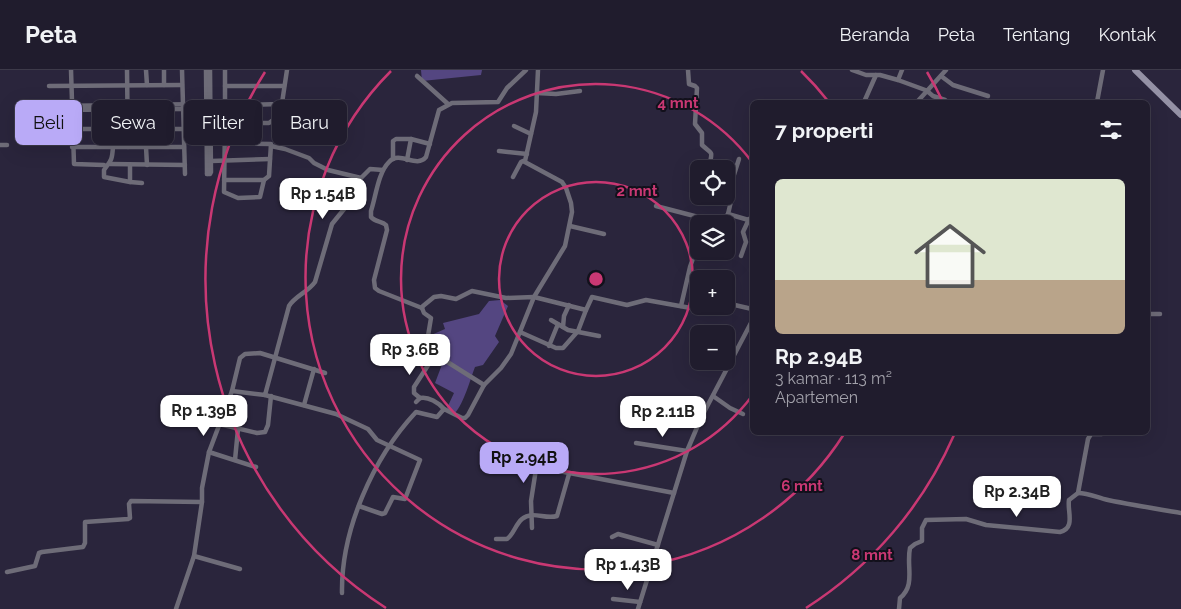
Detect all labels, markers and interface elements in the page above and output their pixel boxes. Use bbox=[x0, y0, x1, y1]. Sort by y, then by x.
text: Peta bbox=[25, 20, 77, 49]
text: Beranda bbox=[840, 24, 910, 45]
text: Peta bbox=[938, 24, 975, 45]
text: Tentang bbox=[1003, 24, 1070, 45]
text: Kontak bbox=[1098, 24, 1156, 45]
text: 4 mnt bbox=[658, 94, 699, 112]
chip: Beli bbox=[15, 100, 82, 145]
chip: Sewa bbox=[92, 100, 174, 145]
chip: Filter bbox=[184, 100, 262, 145]
chip: Baru bbox=[272, 100, 347, 145]
icon: filters bbox=[1097, 116, 1125, 144]
text: 7 properti bbox=[775, 118, 873, 143]
map controls bbox=[690, 160, 735, 370]
button: locate bbox=[690, 160, 735, 205]
pin: Rp 1.54B bbox=[271, 178, 375, 220]
text: 2 mnt bbox=[617, 182, 658, 200]
text: Rp 1.54B bbox=[291, 184, 355, 203]
icon: home bbox=[905, 211, 995, 301]
button: layers bbox=[690, 215, 735, 260]
centre of rings bbox=[587, 270, 605, 288]
button: + bbox=[690, 270, 735, 315]
button: − bbox=[690, 325, 735, 370]
pin: Rp 3.6B bbox=[364, 334, 456, 376]
text: Rp 3.6B bbox=[381, 340, 439, 359]
text: Rp 2.94B bbox=[775, 344, 862, 369]
text: 3 kamar · 113 m² bbox=[775, 369, 892, 388]
text: Apartemen bbox=[775, 388, 858, 407]
pin: Rp 1.39B bbox=[152, 394, 256, 437]
pin: Rp 2.11B bbox=[611, 396, 715, 438]
text: Rp 1.39B bbox=[171, 401, 237, 420]
text: Rp 2.11B bbox=[631, 402, 695, 421]
pin: Rp 2.94B bbox=[472, 442, 576, 484]
text: Rp 2.94B bbox=[491, 448, 557, 467]
pin: Rp 2.34B bbox=[965, 476, 1069, 518]
text: 6 mnt bbox=[781, 477, 823, 495]
text: Rp 2.34B bbox=[984, 482, 1050, 501]
text: 8 mnt bbox=[851, 546, 893, 564]
pin: Rp 1.43B bbox=[576, 548, 680, 591]
text: Rp 1.43B bbox=[596, 555, 661, 574]

